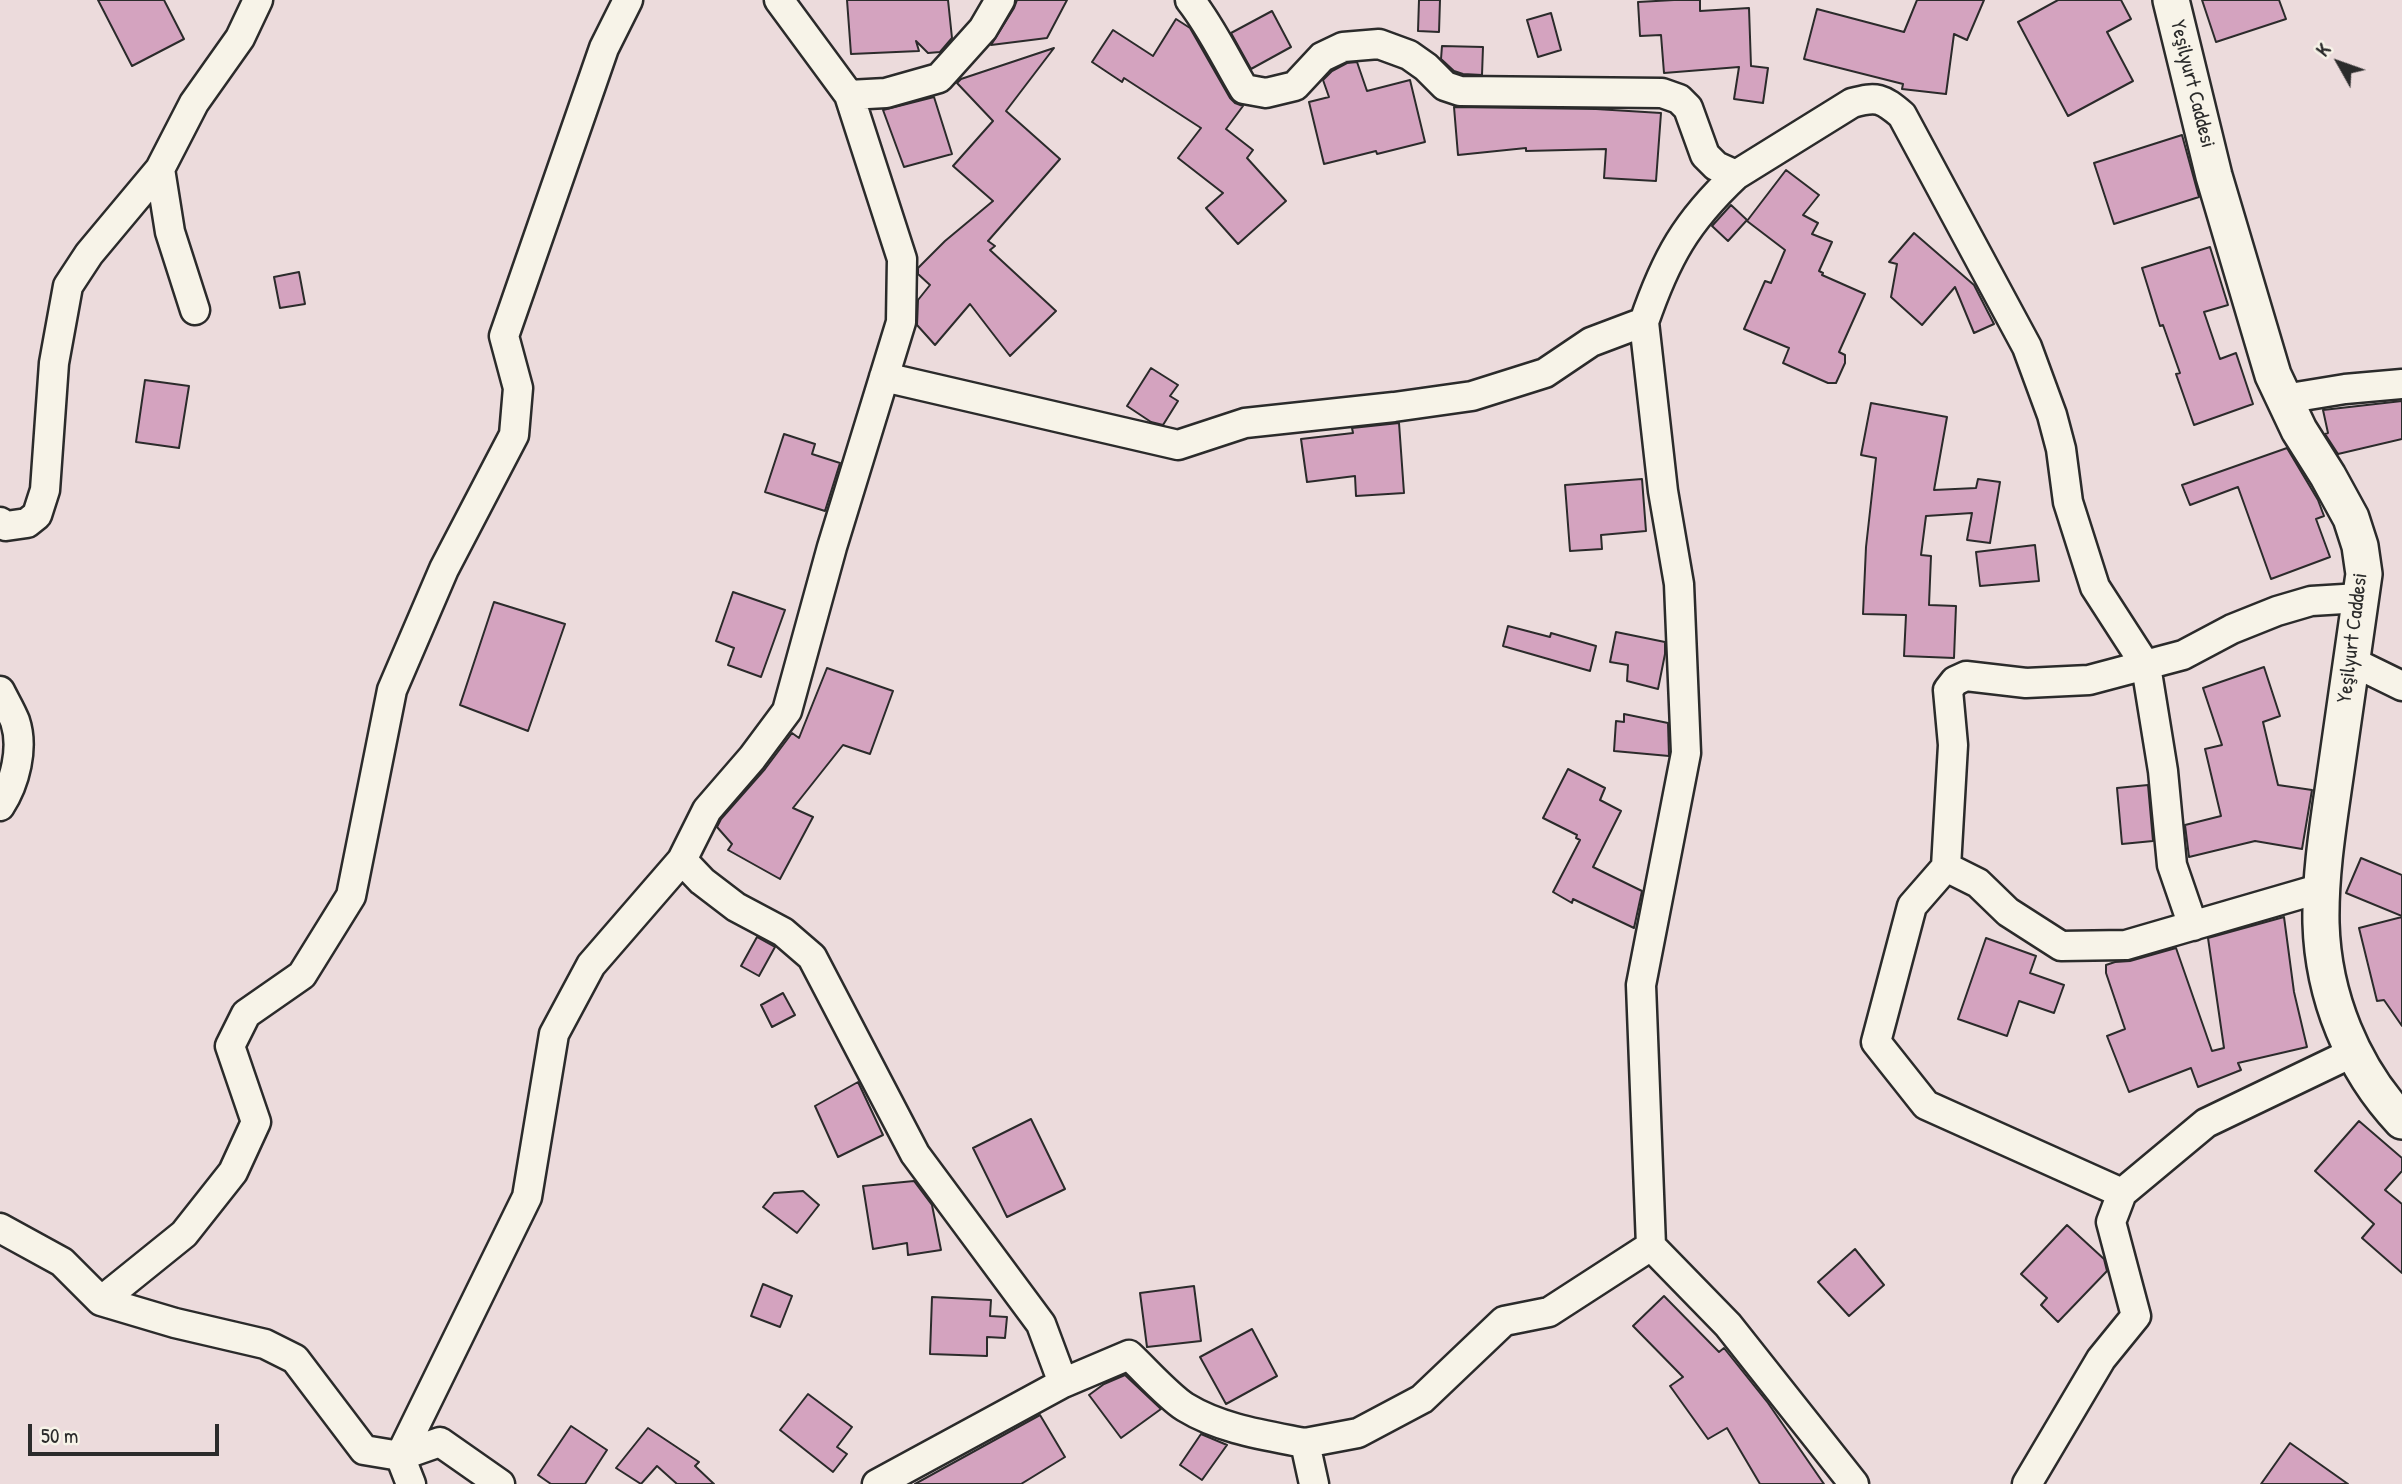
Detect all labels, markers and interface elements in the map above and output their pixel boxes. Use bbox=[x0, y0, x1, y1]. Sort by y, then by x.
street label: Yeşilyurt Caddesi bbox=[2164, 18, 2220, 150]
north arrow bbox=[2304, 28, 2374, 98]
text: K bbox=[2310, 37, 2336, 62]
street label: Yeşilyurt Caddesi bbox=[2333, 572, 2373, 704]
scale bar bbox=[32, 1410, 222, 1454]
text: 50 m bbox=[41, 1421, 78, 1450]

